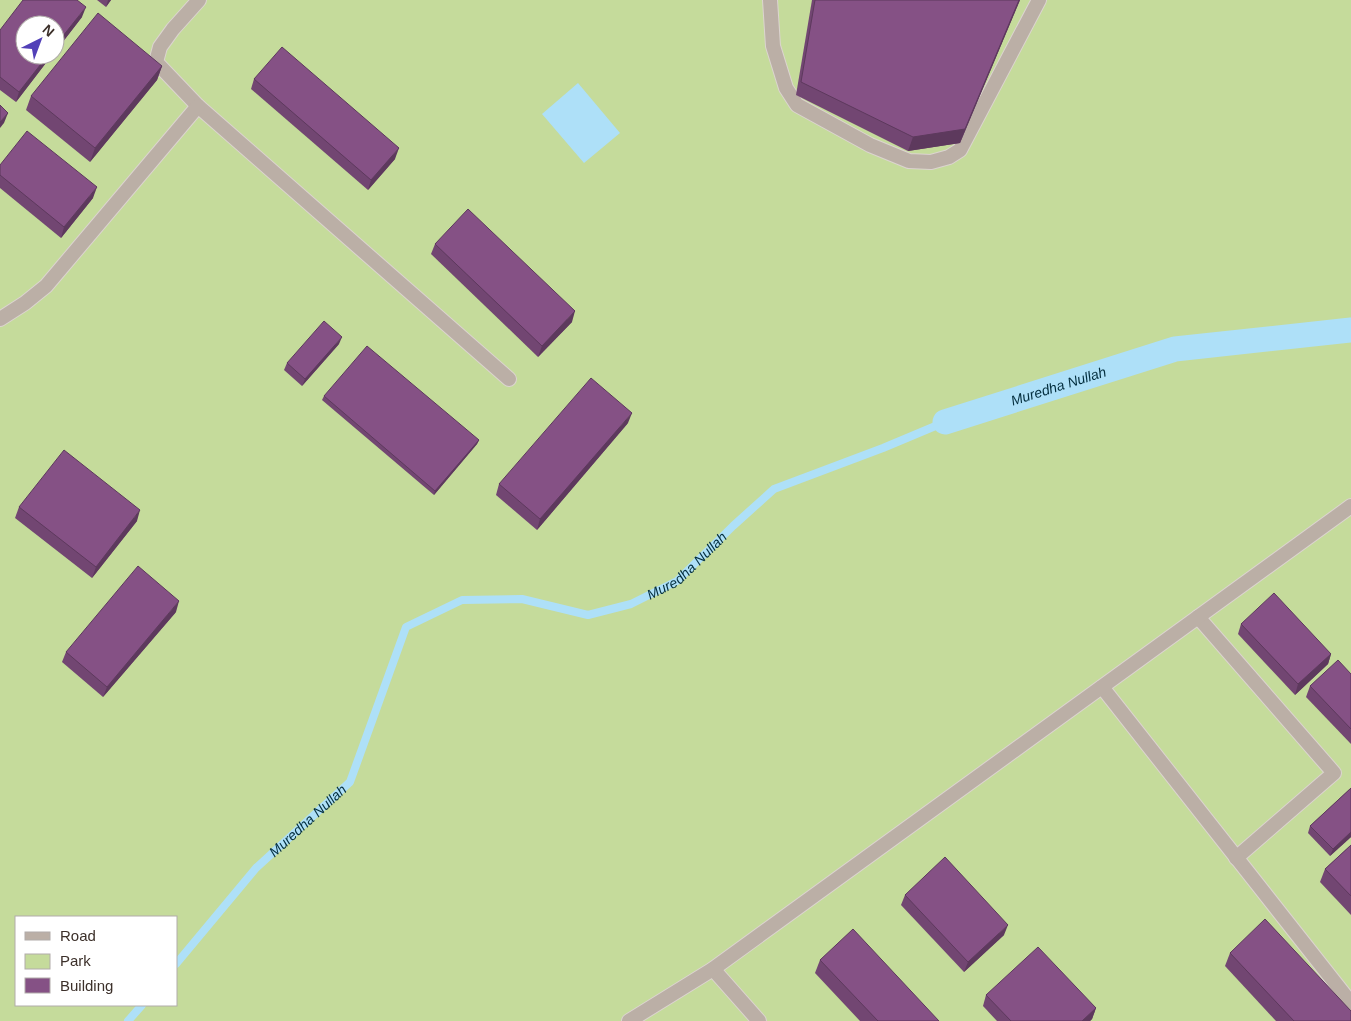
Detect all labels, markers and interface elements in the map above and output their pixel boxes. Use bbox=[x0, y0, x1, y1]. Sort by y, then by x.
north arrow bbox=[15, 15, 65, 65]
text: N bbox=[40, 21, 58, 40]
water label: Muredha Nullah bbox=[1009, 363, 1108, 409]
water label: Muredha Nullah bbox=[644, 529, 730, 603]
water label: Muredha Nullah bbox=[266, 781, 350, 860]
legend bbox=[15, 916, 178, 1006]
text: Road bbox=[60, 927, 96, 944]
text: Park bbox=[60, 952, 91, 969]
text: Building bbox=[60, 977, 113, 994]

